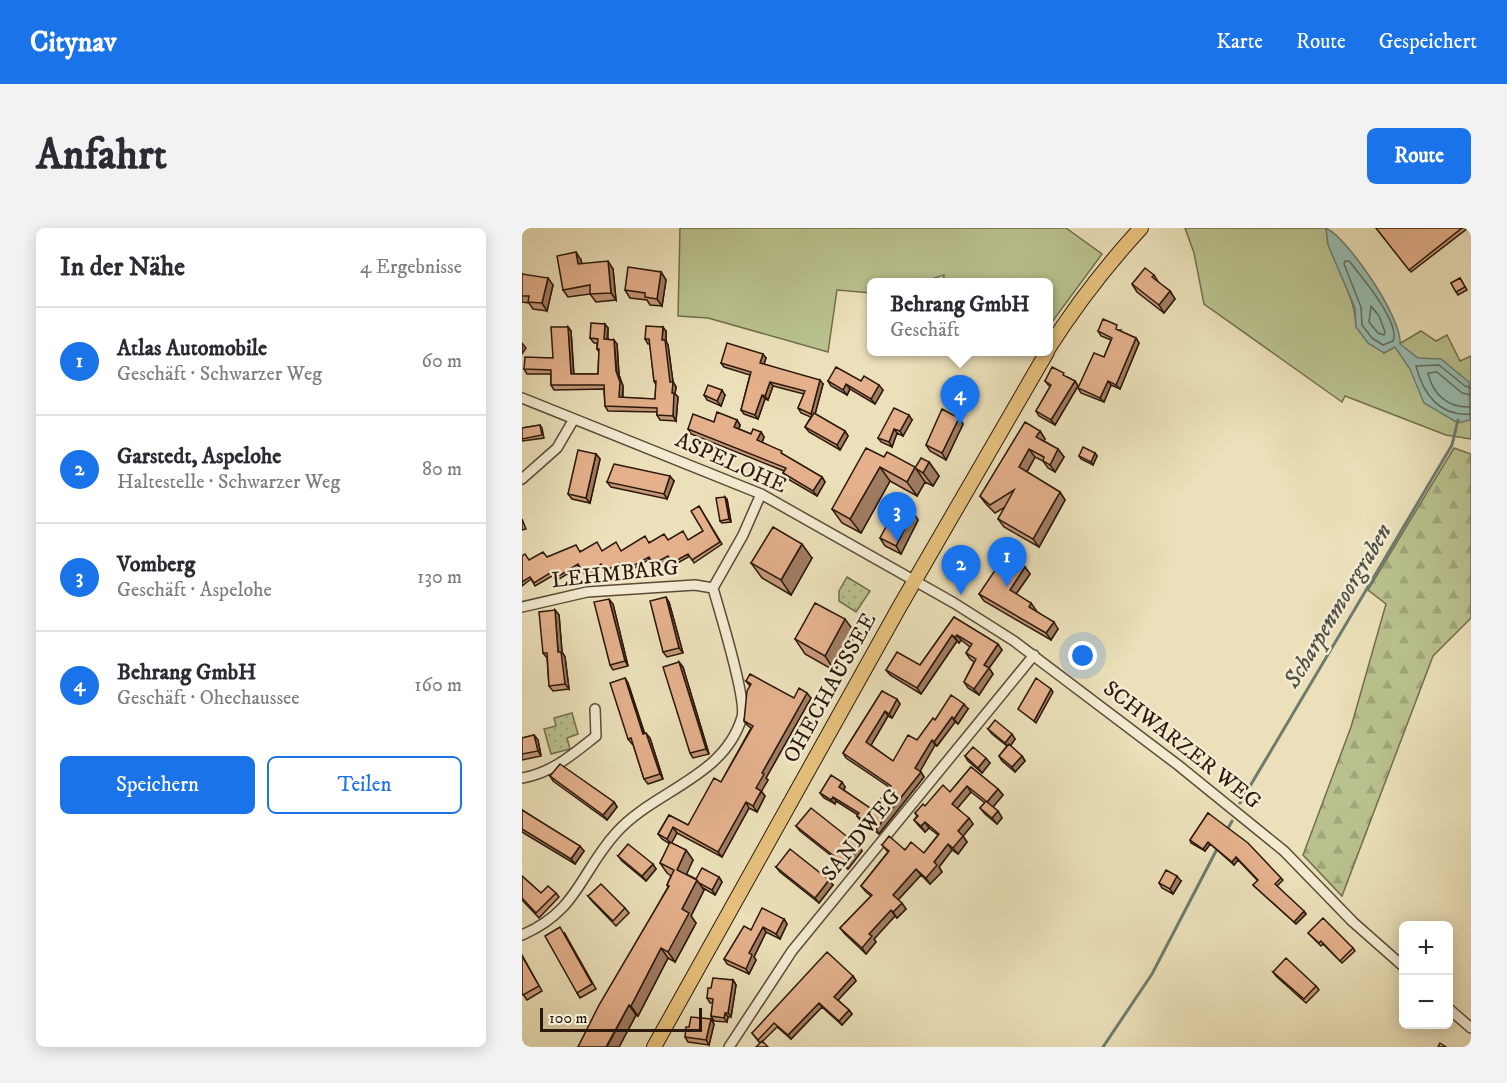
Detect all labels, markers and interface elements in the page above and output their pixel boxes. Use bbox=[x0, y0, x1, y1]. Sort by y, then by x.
text: Citynav bbox=[30, 25, 117, 60]
text: Karte bbox=[1216, 29, 1263, 55]
text: Route bbox=[1296, 29, 1346, 55]
text: Gespeichert bbox=[1379, 29, 1477, 55]
button: Route bbox=[1367, 128, 1471, 184]
text: Anfahrt bbox=[36, 130, 167, 182]
text: In der Nähe bbox=[60, 251, 185, 284]
text: 4 Ergebnisse bbox=[360, 255, 462, 280]
popup bbox=[867, 278, 1053, 356]
text: Behrang GmbH bbox=[890, 291, 1030, 318]
text: Geschäft bbox=[890, 318, 960, 343]
text: Atlas Automobile bbox=[117, 335, 267, 362]
text: 1 bbox=[76, 349, 83, 374]
text: 60 m bbox=[422, 349, 462, 374]
text: Geschäft · Schwarzer Weg bbox=[117, 362, 322, 387]
pin: 4 bbox=[940, 376, 980, 425]
street label: ASPELOHE bbox=[671, 426, 791, 500]
text: Garstedt, Aspelohe bbox=[117, 443, 281, 470]
text: 2 bbox=[75, 457, 84, 482]
text: 80 m bbox=[422, 457, 462, 482]
text: Haltestelle · Schwarzer Weg bbox=[117, 470, 340, 495]
pin: 3 bbox=[878, 492, 916, 542]
water label: Scharpenmoorgraben bbox=[1277, 518, 1399, 695]
pin: 1 bbox=[988, 538, 1026, 587]
pin: 2 bbox=[942, 546, 980, 595]
text: Vomberg bbox=[117, 551, 195, 578]
street label: LEHMBARG bbox=[550, 554, 680, 594]
text: 3 bbox=[76, 565, 83, 590]
text: 130 m bbox=[417, 565, 462, 590]
text: Geschäft · Aspelohe bbox=[117, 578, 272, 603]
street label: OHECHAUSSEE bbox=[778, 608, 882, 768]
your location bbox=[1068, 641, 1097, 670]
text: Behrang GmbH bbox=[117, 659, 256, 686]
text: 4 bbox=[74, 673, 85, 698]
text: 160 m bbox=[414, 673, 462, 698]
street label: SCHWARZER WEG bbox=[1098, 675, 1266, 815]
text: Geschäft · Ohechaussee bbox=[117, 686, 300, 711]
button: Speichern bbox=[60, 756, 255, 814]
button: Teilen bbox=[267, 756, 462, 814]
street label: SANDWEG bbox=[816, 783, 906, 887]
map controls bbox=[1399, 921, 1453, 1029]
button: + bbox=[1399, 921, 1453, 975]
button: − bbox=[1399, 975, 1453, 1029]
scale bar bbox=[540, 1005, 702, 1032]
text: 100 m bbox=[549, 1008, 588, 1028]

